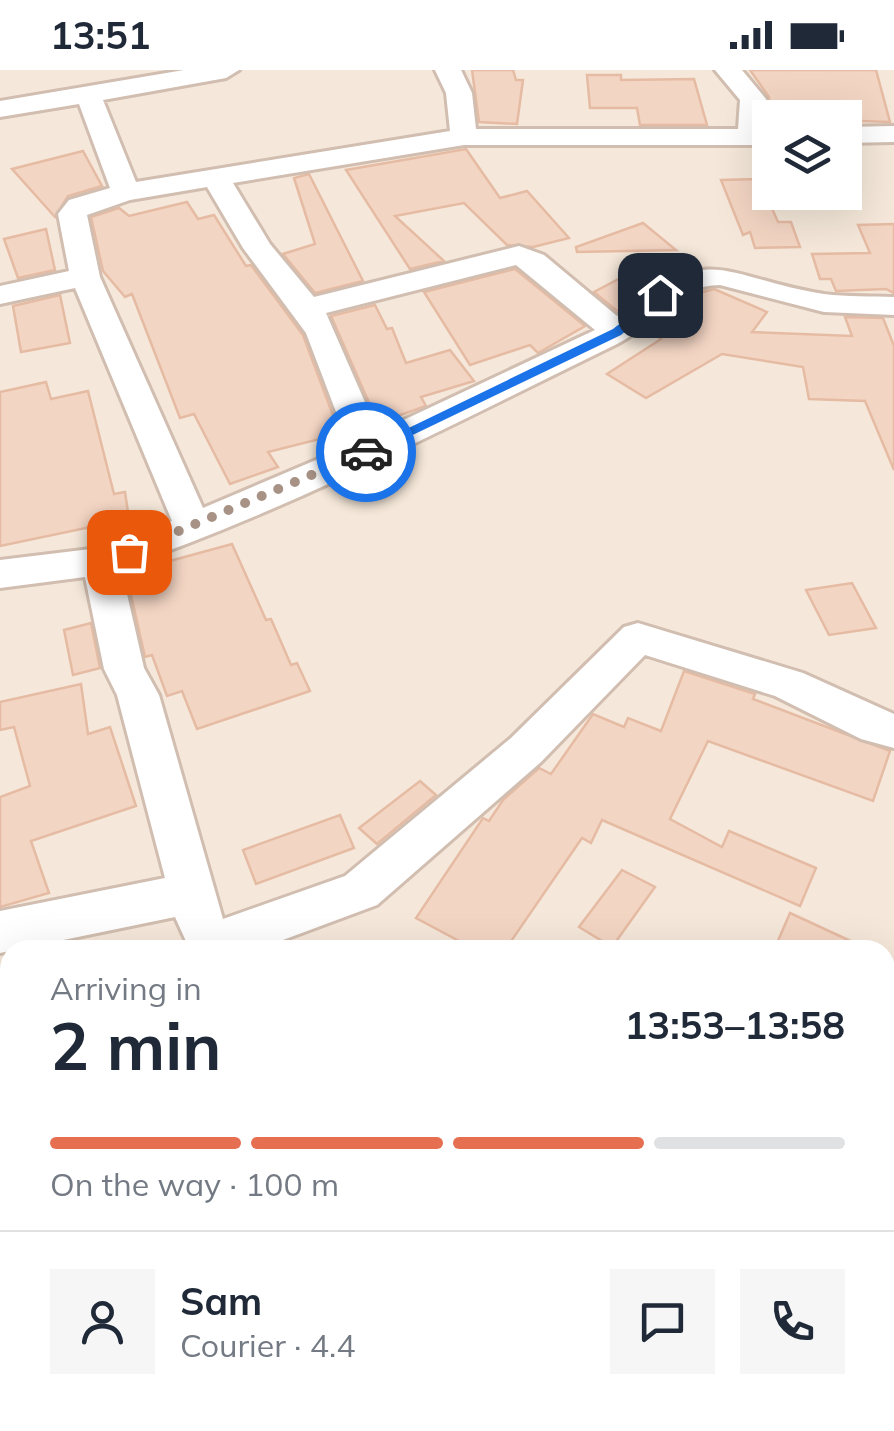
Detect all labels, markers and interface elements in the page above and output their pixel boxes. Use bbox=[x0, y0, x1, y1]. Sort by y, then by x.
text: 13:51 bbox=[50, 11, 151, 59]
map controls bbox=[752, 100, 862, 210]
button: layers bbox=[752, 100, 862, 210]
pin bbox=[618, 253, 703, 338]
icon: home bbox=[633, 268, 688, 323]
courier bbox=[316, 402, 416, 502]
icon: car bbox=[339, 425, 394, 480]
pin bbox=[87, 510, 172, 595]
icon: bag bbox=[102, 525, 157, 580]
text: Arriving in bbox=[50, 968, 202, 1008]
text: 13:53–13:58 bbox=[625, 1001, 845, 1049]
text: 2 min bbox=[50, 1005, 221, 1086]
text: On the way · 100 m bbox=[50, 1164, 339, 1204]
button: person bbox=[50, 1269, 155, 1374]
button: chat bbox=[610, 1269, 715, 1374]
button: phone bbox=[740, 1269, 845, 1374]
text: Sam bbox=[180, 1277, 262, 1325]
text: Courier · 4.4 bbox=[180, 1325, 356, 1365]

